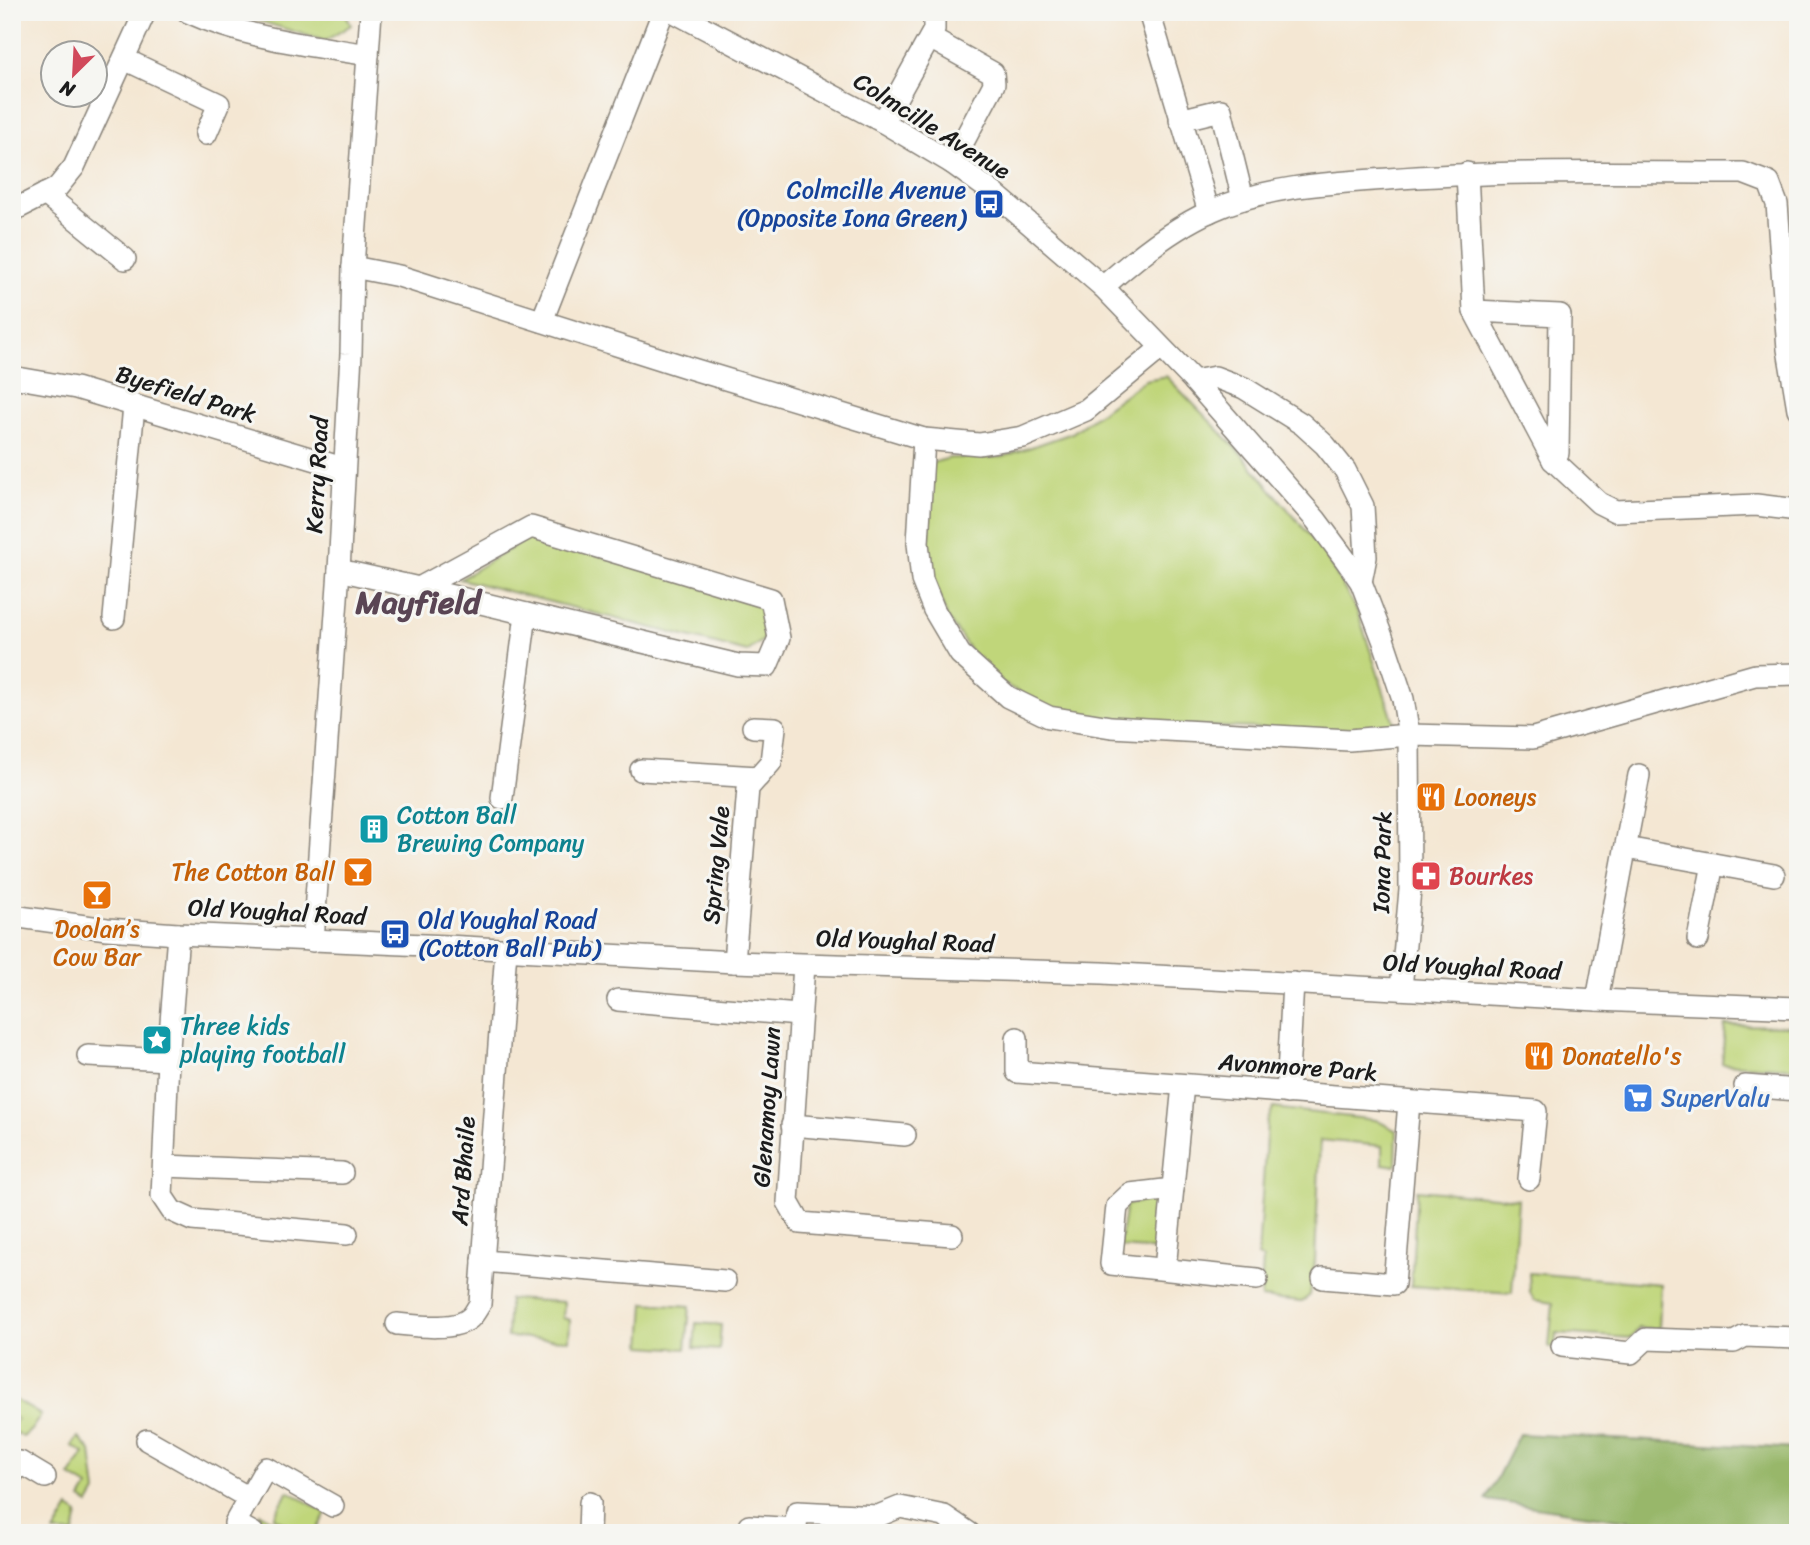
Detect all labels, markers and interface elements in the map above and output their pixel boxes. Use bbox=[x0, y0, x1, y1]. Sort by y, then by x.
north arrow bbox=[38, 38, 108, 108]
street label: Colmcille Avenue bbox=[845, 61, 1019, 192]
text: N bbox=[54, 71, 81, 107]
place label: Colmcille Avenue (Opposite Iona Green) bbox=[737, 169, 967, 239]
bus stop icon: Colmcille Avenue (Opposite Iona Green) bbox=[972, 187, 1006, 221]
street label: Byefield Park bbox=[111, 353, 262, 435]
street label: Kerry Road bbox=[293, 413, 341, 534]
district label: Mayfield bbox=[355, 574, 484, 631]
place label: Looneys bbox=[1454, 776, 1536, 818]
restaurant icon: Looneys bbox=[1414, 780, 1448, 814]
place label: Cotton Ball Brewing Company bbox=[397, 794, 585, 864]
street label: Spring Vale bbox=[690, 804, 742, 926]
street label: Iona Park bbox=[1360, 811, 1404, 914]
building icon: Cotton Ball Brewing Company bbox=[357, 812, 391, 846]
place label: The Cotton Ball bbox=[171, 851, 336, 893]
bar icon: The Cotton Ball bbox=[341, 855, 375, 889]
place label: Bourkes bbox=[1449, 855, 1533, 897]
pharmacy icon: Bourkes bbox=[1409, 859, 1443, 893]
bar icon: Doolan’s Cow Bar bbox=[80, 878, 114, 912]
street label: Old Youghal Road bbox=[187, 886, 368, 938]
place label: Old Youghal Road (Cotton Ball Pub) bbox=[418, 899, 602, 969]
place label: Doolan’s Cow Bar bbox=[53, 908, 143, 978]
bus stop icon: Old Youghal Road (Cotton Ball Pub) bbox=[378, 917, 412, 951]
street label: Old Youghal Road bbox=[815, 917, 996, 965]
street label: Old Youghal Road bbox=[1382, 941, 1563, 993]
place label: Three kids playing football bbox=[179, 1005, 346, 1075]
place icon: Three kids playing football bbox=[140, 1023, 174, 1057]
street label: Glenamoy Lawn bbox=[740, 1025, 794, 1189]
place label: Donatello's bbox=[1562, 1035, 1682, 1077]
restaurant icon: Donatello's bbox=[1522, 1039, 1556, 1073]
street label: Avonmore Park bbox=[1216, 1040, 1379, 1094]
place label: SuperValu bbox=[1661, 1077, 1770, 1119]
supermarket icon: SuperValu bbox=[1621, 1081, 1655, 1115]
street label: Ard Bhaile bbox=[438, 1115, 488, 1228]

